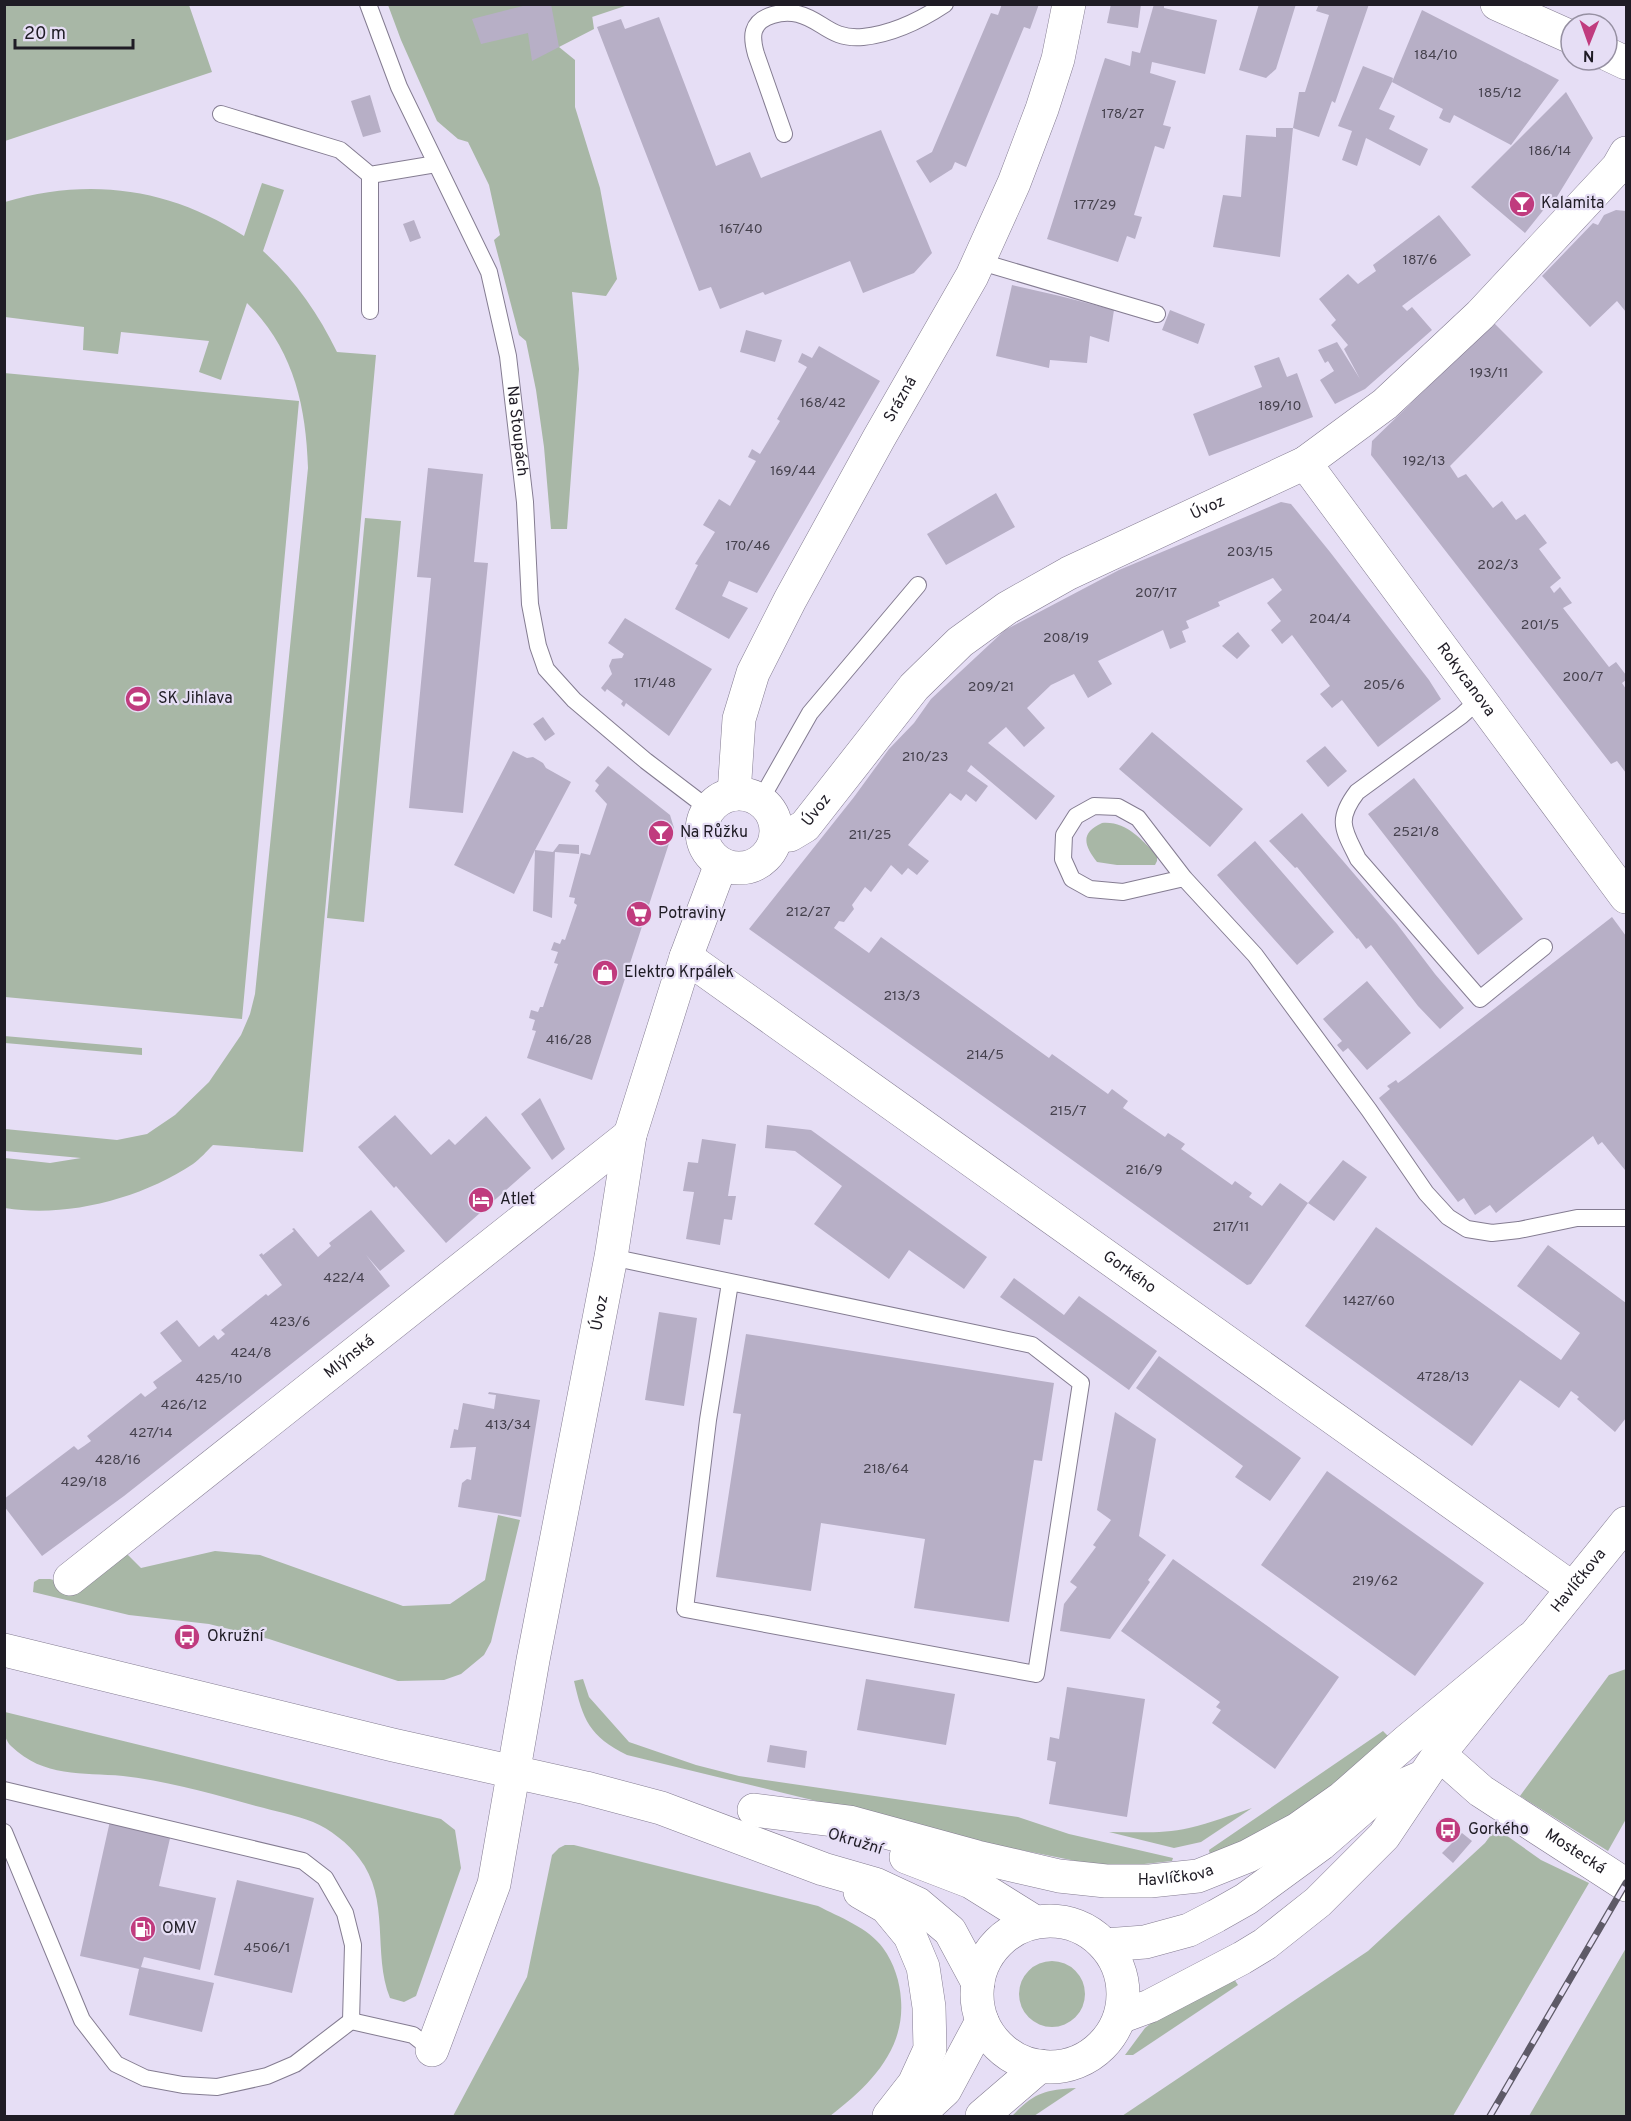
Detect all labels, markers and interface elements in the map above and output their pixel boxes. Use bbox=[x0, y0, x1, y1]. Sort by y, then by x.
scale bar bbox=[15, 12, 134, 50]
north arrow bbox=[1559, 12, 1619, 72]
text: 20 m bbox=[24, 23, 66, 46]
text: N bbox=[1583, 45, 1595, 65]
house number: 184/10 bbox=[1414, 47, 1458, 64]
house number: 185/12 bbox=[1478, 85, 1522, 102]
house number: 178/27 bbox=[1102, 106, 1144, 123]
house number: 186/14 bbox=[1529, 143, 1571, 160]
bar icon: Kalamita bbox=[1507, 189, 1537, 219]
place label: Kalamita bbox=[1541, 194, 1604, 214]
house number: 177/29 bbox=[1074, 197, 1116, 214]
house number: 167/40 bbox=[719, 221, 763, 238]
house number: 187/6 bbox=[1403, 252, 1437, 269]
house number: 193/11 bbox=[1470, 365, 1508, 382]
street label: Srázná bbox=[880, 373, 922, 426]
street label: Na Stoupách bbox=[502, 385, 532, 477]
house number: 168/42 bbox=[800, 395, 846, 412]
house number: 189/10 bbox=[1259, 398, 1301, 415]
house number: 192/13 bbox=[1403, 453, 1445, 470]
house number: 169/44 bbox=[770, 463, 816, 480]
street label: Úvoz bbox=[1187, 492, 1228, 525]
house number: 170/46 bbox=[726, 538, 770, 555]
house number: 203/15 bbox=[1227, 544, 1273, 561]
house number: 202/3 bbox=[1477, 557, 1519, 574]
house number: 207/17 bbox=[1135, 585, 1177, 602]
house number: 204/4 bbox=[1309, 611, 1351, 628]
house number: 201/5 bbox=[1521, 617, 1559, 634]
house number: 208/19 bbox=[1043, 630, 1089, 647]
street label: Rokycanova bbox=[1432, 639, 1499, 721]
house number: 200/7 bbox=[1563, 669, 1603, 686]
house number: 171/48 bbox=[634, 675, 676, 692]
house number: 205/6 bbox=[1363, 677, 1405, 694]
house number: 209/21 bbox=[968, 679, 1014, 696]
sports icon: SK Jihlava bbox=[123, 684, 153, 714]
place label: SK Jihlava bbox=[158, 689, 233, 709]
house number: 210/23 bbox=[902, 749, 948, 766]
street label: Úvoz bbox=[796, 790, 836, 831]
bar icon: Na Růžku bbox=[646, 818, 676, 848]
place label: Na Růžku bbox=[680, 823, 748, 843]
house number: 2521/8 bbox=[1393, 824, 1439, 841]
house number: 211/25 bbox=[848, 827, 892, 844]
supermarket icon: Potraviny bbox=[624, 899, 654, 929]
place label: Potraviny bbox=[658, 904, 726, 924]
house number: 212/27 bbox=[786, 904, 830, 921]
shop icon: Elektro Krpálek bbox=[590, 958, 620, 988]
place label: Elektro Krpálek bbox=[624, 963, 734, 983]
house number: 213/3 bbox=[883, 988, 921, 1005]
house number: 416/28 bbox=[546, 1032, 592, 1049]
house number: 214/5 bbox=[966, 1047, 1004, 1064]
house number: 215/7 bbox=[1050, 1103, 1086, 1120]
house number: 216/9 bbox=[1125, 1162, 1163, 1179]
hotel icon: Atlet bbox=[466, 1185, 496, 1215]
place label: Atlet bbox=[500, 1190, 535, 1210]
house number: 217/11 bbox=[1213, 1219, 1249, 1236]
street label: Gorkého bbox=[1099, 1247, 1160, 1298]
house number: 422/4 bbox=[323, 1270, 365, 1287]
street label: Úvoz bbox=[585, 1293, 613, 1333]
house number: 1427/60 bbox=[1343, 1293, 1395, 1310]
house number: 423/6 bbox=[270, 1314, 310, 1331]
street label: Mlýnská bbox=[320, 1331, 379, 1383]
house number: 424/8 bbox=[230, 1345, 272, 1362]
house number: 4728/13 bbox=[1417, 1369, 1469, 1386]
house number: 425/10 bbox=[195, 1371, 243, 1388]
house number: 426/12 bbox=[161, 1397, 207, 1414]
house number: 413/34 bbox=[485, 1417, 531, 1434]
house number: 427/14 bbox=[129, 1425, 173, 1442]
house number: 428/16 bbox=[95, 1452, 141, 1469]
house number: 218/64 bbox=[863, 1461, 909, 1478]
house number: 429/18 bbox=[61, 1474, 107, 1491]
street label: Havlíčkova bbox=[1547, 1545, 1611, 1617]
house number: 219/62 bbox=[1352, 1573, 1398, 1590]
bus stop icon: Okružní bbox=[172, 1622, 202, 1652]
place label: Okružní bbox=[207, 1627, 265, 1647]
bus stop icon: Gorkého bbox=[1433, 1815, 1463, 1845]
place label: Gorkého bbox=[1468, 1820, 1529, 1840]
street label: Okružní bbox=[825, 1824, 887, 1860]
street label: Mostecká bbox=[1541, 1825, 1609, 1879]
street label: Havlíčkova bbox=[1138, 1861, 1217, 1891]
fuel station icon: OMV bbox=[128, 1914, 158, 1944]
place label: OMV bbox=[162, 1919, 197, 1939]
house number: 4506/1 bbox=[244, 1940, 290, 1957]

